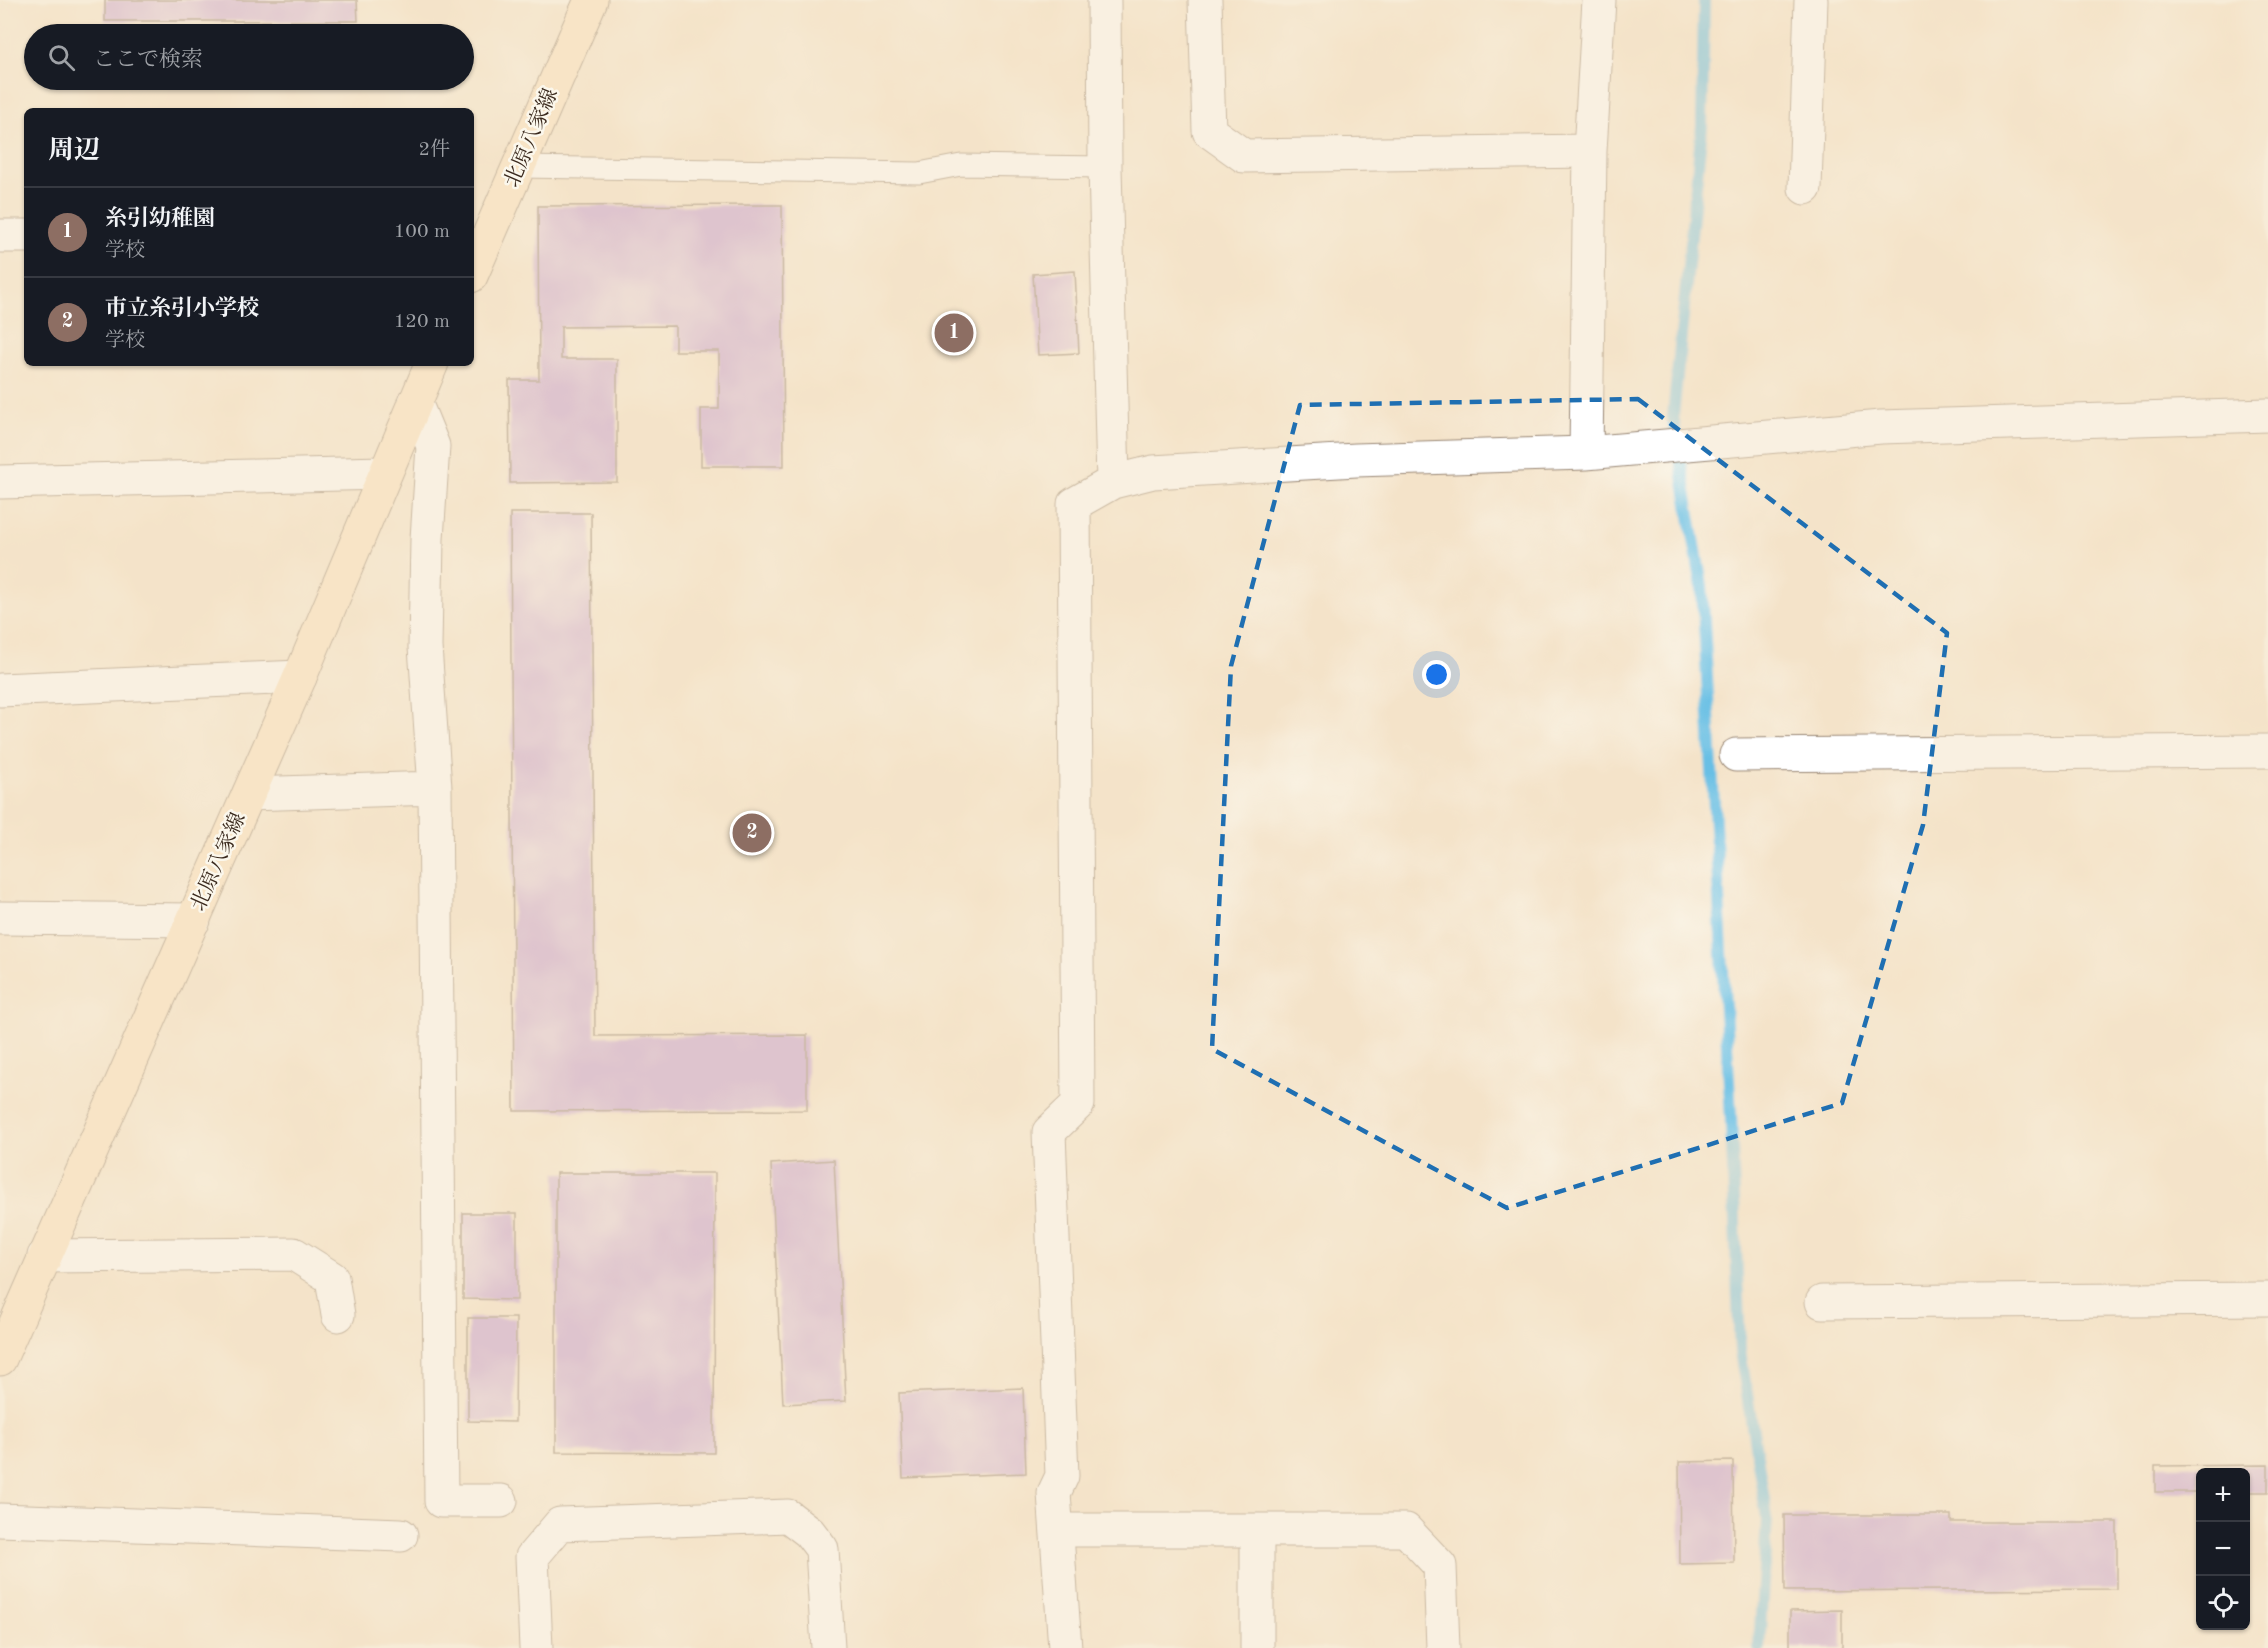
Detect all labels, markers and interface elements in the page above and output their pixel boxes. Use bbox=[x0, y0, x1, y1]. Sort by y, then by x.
search box bbox=[24, 24, 474, 90]
icon: search bbox=[45, 41, 78, 74]
text: ここで検索 bbox=[93, 49, 203, 71]
street label: 北原八家線 bbox=[500, 85, 562, 190]
text: 周辺 bbox=[48, 138, 100, 164]
text: 2件 bbox=[418, 140, 450, 160]
text: 糸引幼稚園 bbox=[105, 208, 215, 230]
text: 1 bbox=[62, 222, 73, 242]
text: 100 m bbox=[394, 222, 450, 242]
text: 学校 bbox=[105, 241, 145, 261]
text: 市立糸引小学校 bbox=[105, 298, 259, 320]
pin: 1 bbox=[934, 310, 974, 356]
text: 2 bbox=[62, 312, 73, 332]
text: 120 m bbox=[394, 312, 450, 332]
text: 学校 bbox=[105, 331, 145, 351]
your location bbox=[1422, 660, 1451, 689]
street label: 北原八家線 bbox=[186, 809, 250, 914]
pin: 2 bbox=[732, 810, 771, 856]
map controls bbox=[2196, 1468, 2250, 1630]
button: + bbox=[2196, 1468, 2250, 1522]
button: − bbox=[2196, 1522, 2250, 1576]
button: locate bbox=[2196, 1576, 2250, 1630]

